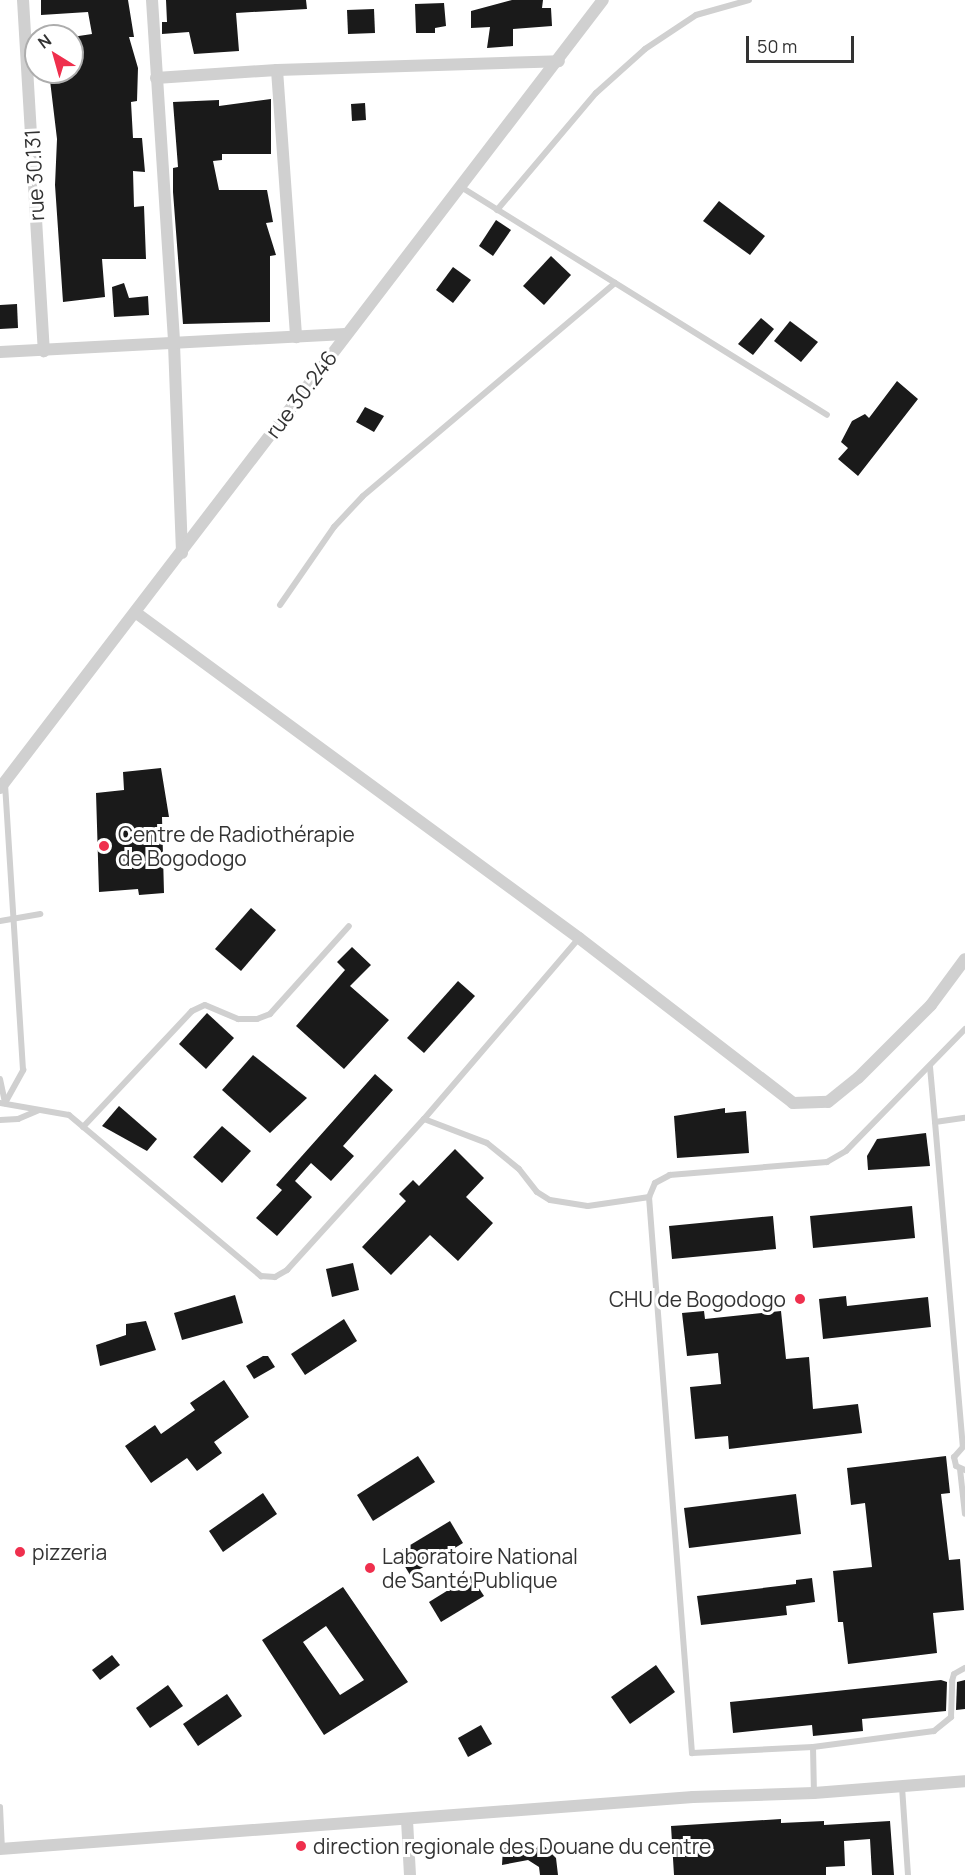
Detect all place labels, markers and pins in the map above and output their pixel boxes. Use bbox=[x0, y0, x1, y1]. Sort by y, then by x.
place label: Centre de Radiothérapie de Bogodogo bbox=[118, 821, 355, 871]
marker: Centre de Radiothérapie de Bogodogo bbox=[95, 837, 113, 855]
place label: CHU de Bogodogo bbox=[609, 1286, 786, 1312]
marker: CHU de Bogodogo bbox=[791, 1290, 809, 1308]
place label: pizzeria bbox=[32, 1539, 107, 1565]
place label: Laboratoire National de Santé Publique bbox=[382, 1543, 578, 1593]
marker: pizzeria bbox=[13, 1545, 27, 1559]
marker: Laboratoire National de Santé Publique bbox=[363, 1561, 377, 1575]
place label: direction regionale des Douane du centre bbox=[313, 1833, 711, 1859]
marker: direction regionale des Douane du centre bbox=[294, 1839, 308, 1853]

